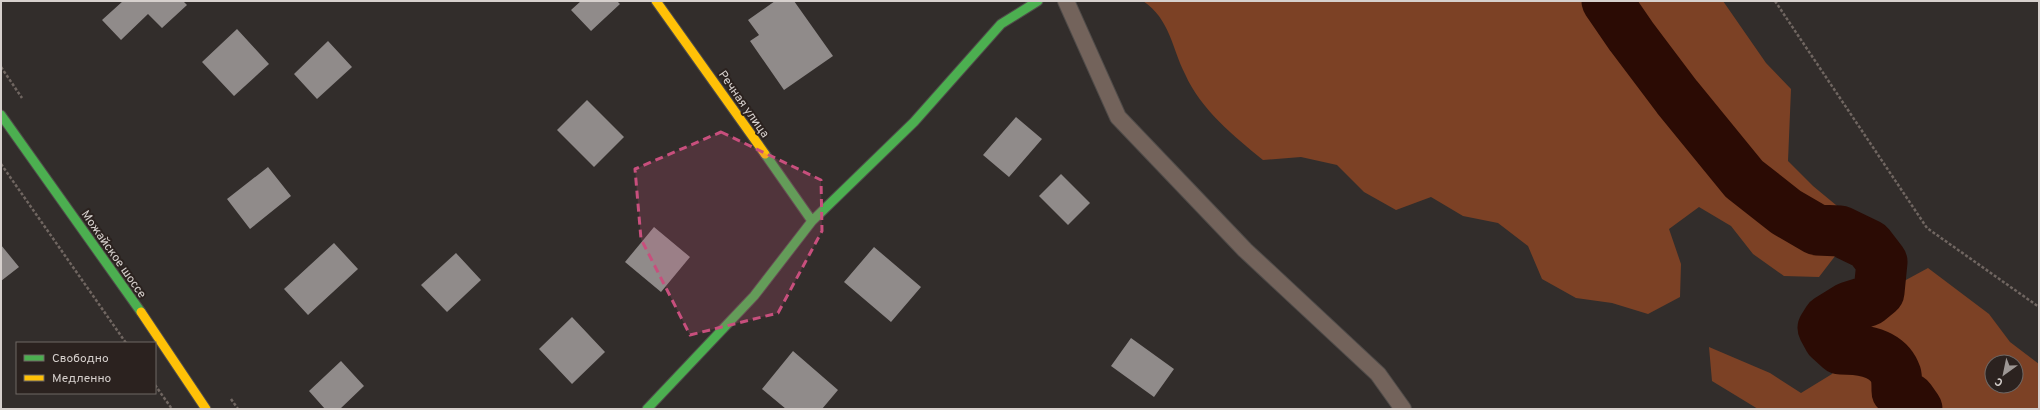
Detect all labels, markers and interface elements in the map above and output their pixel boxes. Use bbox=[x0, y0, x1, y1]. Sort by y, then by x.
street label: Речная улица bbox=[714, 68, 772, 141]
street label: Можайское шоссе bbox=[77, 207, 150, 302]
legend bbox=[16, 342, 156, 394]
text: Свободно bbox=[52, 351, 109, 367]
north arrow bbox=[1984, 354, 2024, 394]
text: Медленно bbox=[52, 371, 112, 387]
text: С bbox=[1992, 374, 2006, 389]

